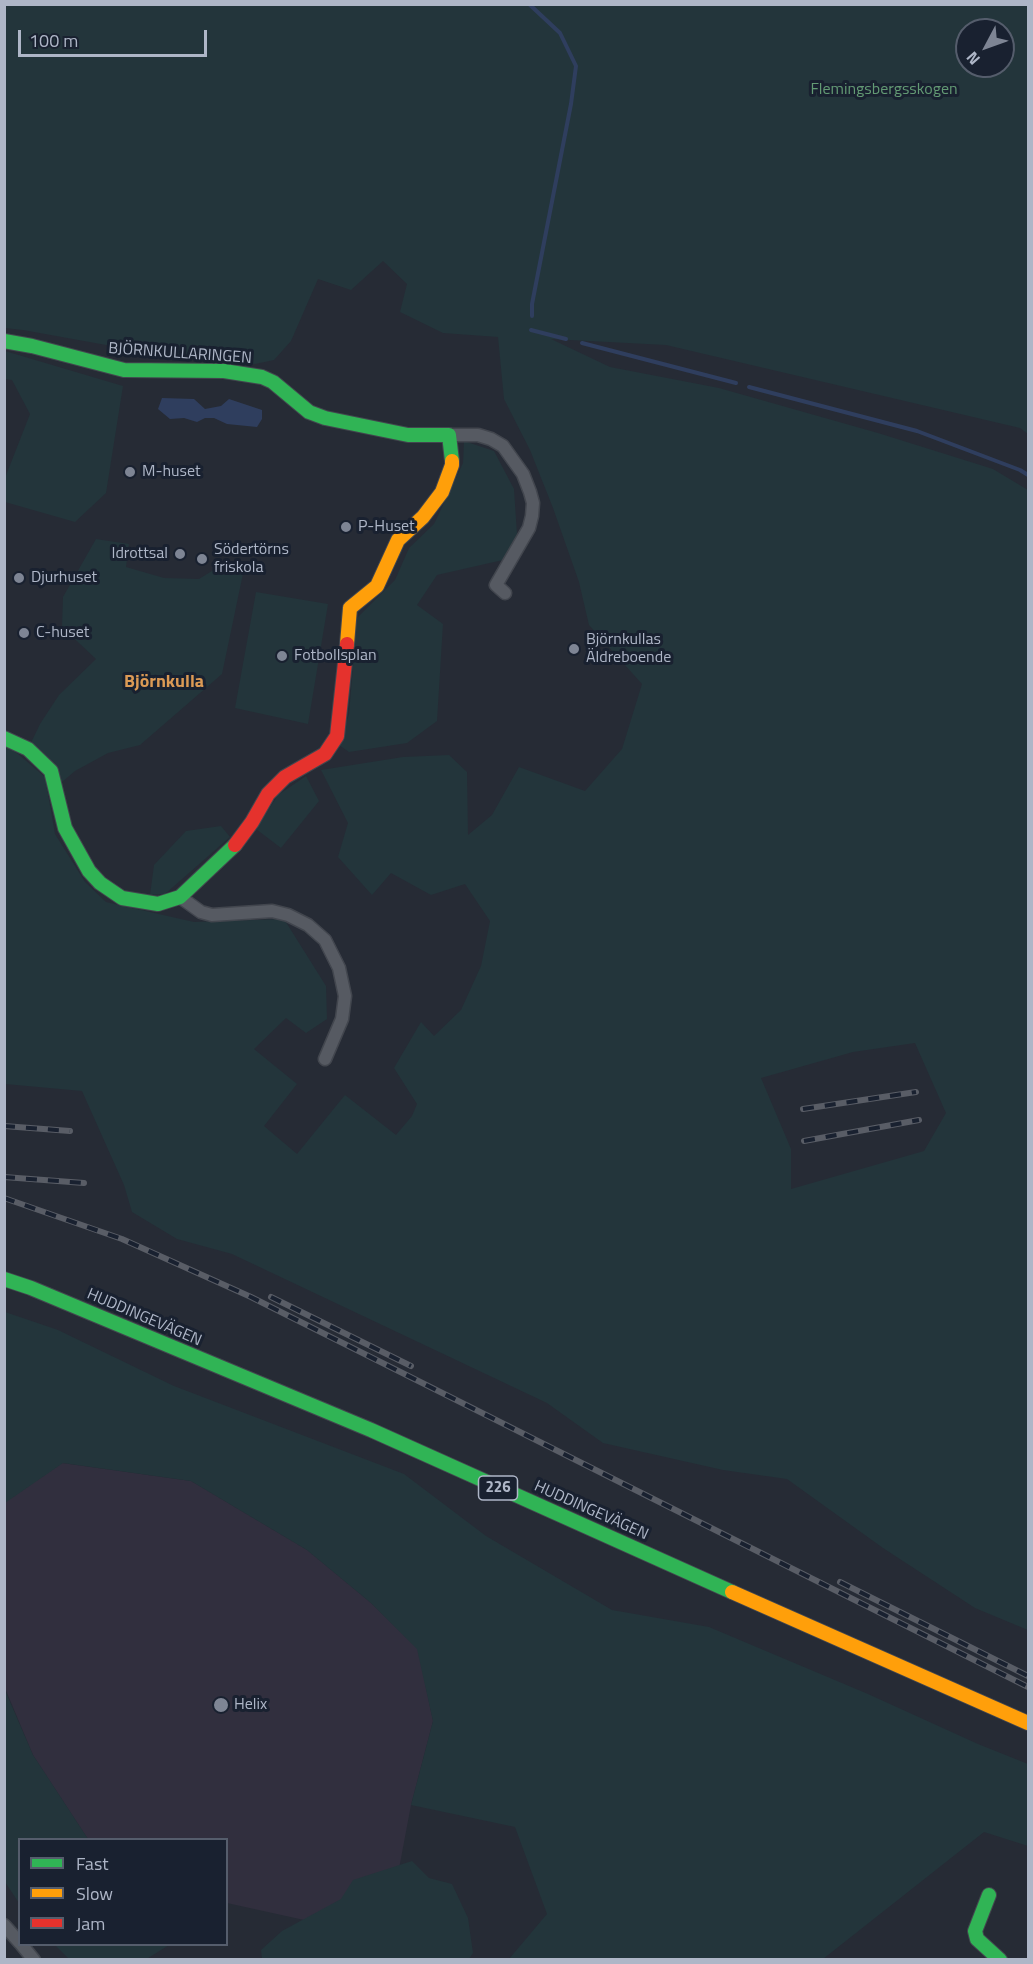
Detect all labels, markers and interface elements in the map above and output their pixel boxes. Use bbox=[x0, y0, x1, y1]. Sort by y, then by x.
scale bar bbox=[21, 18, 210, 56]
north arrow bbox=[955, 18, 1015, 78]
text: 100 m bbox=[29, 27, 78, 54]
text: N bbox=[960, 46, 986, 71]
park label: Flemingsbergsskogen bbox=[810, 80, 958, 100]
street label: BJÖRNKULLARINGEN bbox=[108, 339, 252, 369]
place label: M-huset bbox=[142, 462, 201, 482]
marker: M-huset bbox=[123, 465, 137, 479]
place label: P-Huset bbox=[358, 517, 415, 537]
marker: P-Huset bbox=[339, 520, 353, 534]
place label: Södertörns friskola bbox=[214, 540, 289, 578]
place label: Idrottsal bbox=[112, 544, 168, 564]
marker: Idrottsal bbox=[173, 547, 187, 561]
marker: Södertörns friskola bbox=[195, 552, 209, 566]
place label: Djurhuset bbox=[31, 568, 97, 588]
marker: Djurhuset bbox=[12, 571, 26, 585]
place label: C-huset bbox=[36, 623, 89, 643]
marker: C-huset bbox=[17, 626, 31, 640]
place label: Björnkullas Äldreboende bbox=[586, 630, 671, 668]
marker: Björnkullas Äldreboende bbox=[567, 642, 581, 656]
place label: Fotbollsplan bbox=[294, 646, 377, 666]
marker: Fotbollsplan bbox=[275, 649, 289, 663]
district label: Björnkulla bbox=[124, 672, 204, 694]
street label: HUDDINGEVÄGEN bbox=[84, 1285, 204, 1351]
road number: 226 bbox=[478, 1476, 518, 1500]
street label: HUDDINGEVÄGEN bbox=[531, 1477, 651, 1545]
place label: Helix bbox=[234, 1695, 267, 1715]
marker: Helix bbox=[212, 1696, 230, 1714]
legend bbox=[18, 1838, 228, 1946]
text: Fast bbox=[76, 1850, 109, 1877]
text: Slow bbox=[76, 1880, 113, 1907]
text: Jam bbox=[76, 1910, 105, 1937]

